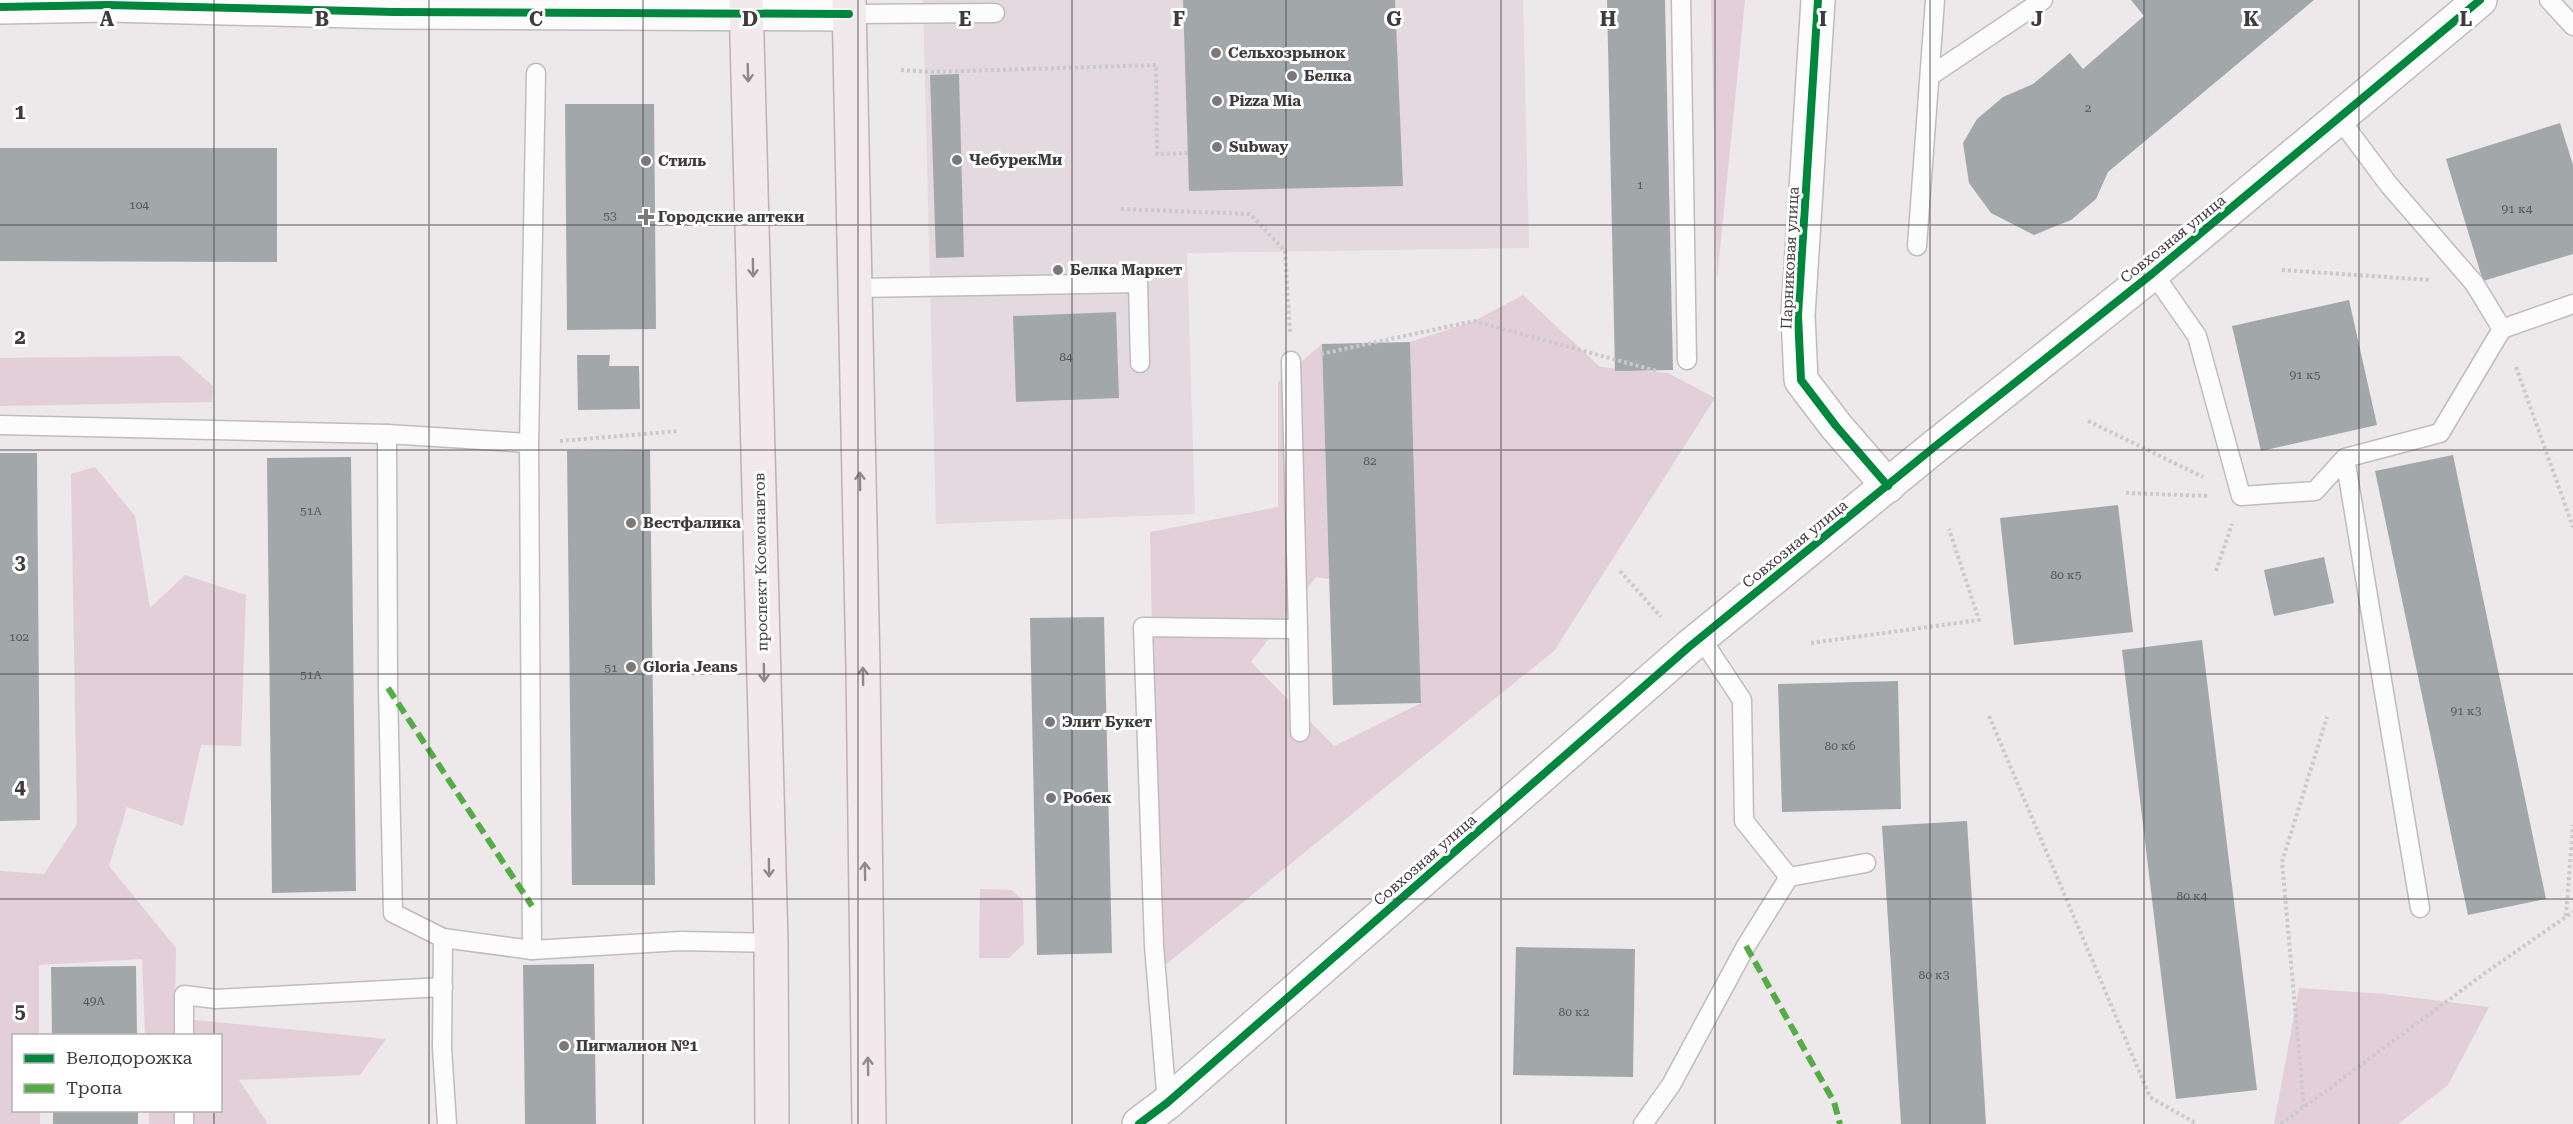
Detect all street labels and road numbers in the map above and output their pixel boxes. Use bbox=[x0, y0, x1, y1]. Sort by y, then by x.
street label: Парниковая улица bbox=[1777, 186, 1803, 330]
street label: Совхозная улица bbox=[2117, 191, 2229, 287]
street label: проспект Космонавтов bbox=[750, 473, 772, 651]
street label: Совхозная улица bbox=[1739, 496, 1851, 592]
street label: Совхозная улица bbox=[1370, 810, 1480, 910]

